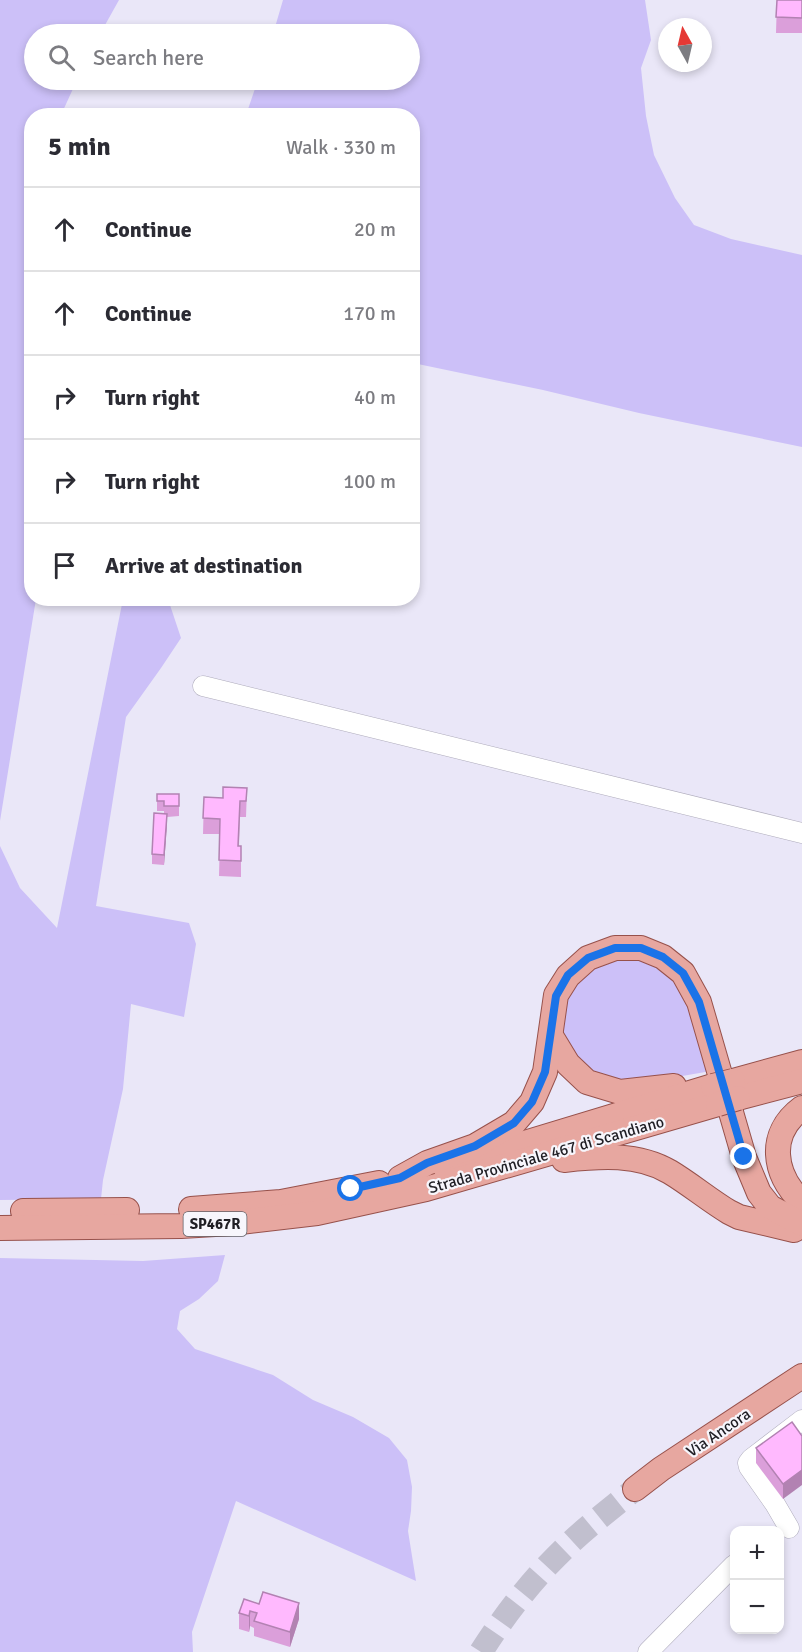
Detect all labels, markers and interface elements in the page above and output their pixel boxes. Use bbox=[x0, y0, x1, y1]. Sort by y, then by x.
north arrow bbox=[658, 18, 712, 72]
search box bbox=[24, 24, 420, 90]
icon: search bbox=[45, 41, 78, 74]
text: Search here bbox=[93, 44, 204, 71]
text: 5 min bbox=[48, 131, 111, 163]
text: Walk · 330 m bbox=[286, 135, 396, 160]
icon: ahead bbox=[48, 213, 81, 246]
text: Continue bbox=[105, 216, 192, 243]
text: 20 m bbox=[354, 217, 396, 242]
icon: ahead bbox=[48, 297, 81, 330]
text: Continue bbox=[105, 300, 192, 327]
text: 170 m bbox=[343, 301, 396, 326]
icon: right bbox=[48, 381, 81, 414]
text: Turn right bbox=[105, 384, 200, 411]
text: 40 m bbox=[354, 385, 396, 410]
icon: right bbox=[48, 465, 81, 498]
text: Turn right bbox=[105, 468, 200, 495]
text: 100 m bbox=[343, 469, 396, 494]
icon: arrive bbox=[48, 549, 81, 582]
text: Arrive at destination bbox=[105, 552, 302, 579]
street label: Strada Provinciale 467 di Scandiano bbox=[426, 1112, 666, 1198]
route end bbox=[730, 1143, 756, 1169]
route start bbox=[337, 1175, 363, 1201]
road number: SP467R bbox=[184, 1212, 246, 1236]
street label: Via Ancora bbox=[683, 1404, 755, 1462]
map controls bbox=[730, 1526, 784, 1634]
button: + bbox=[730, 1526, 784, 1580]
button: − bbox=[730, 1580, 784, 1634]

